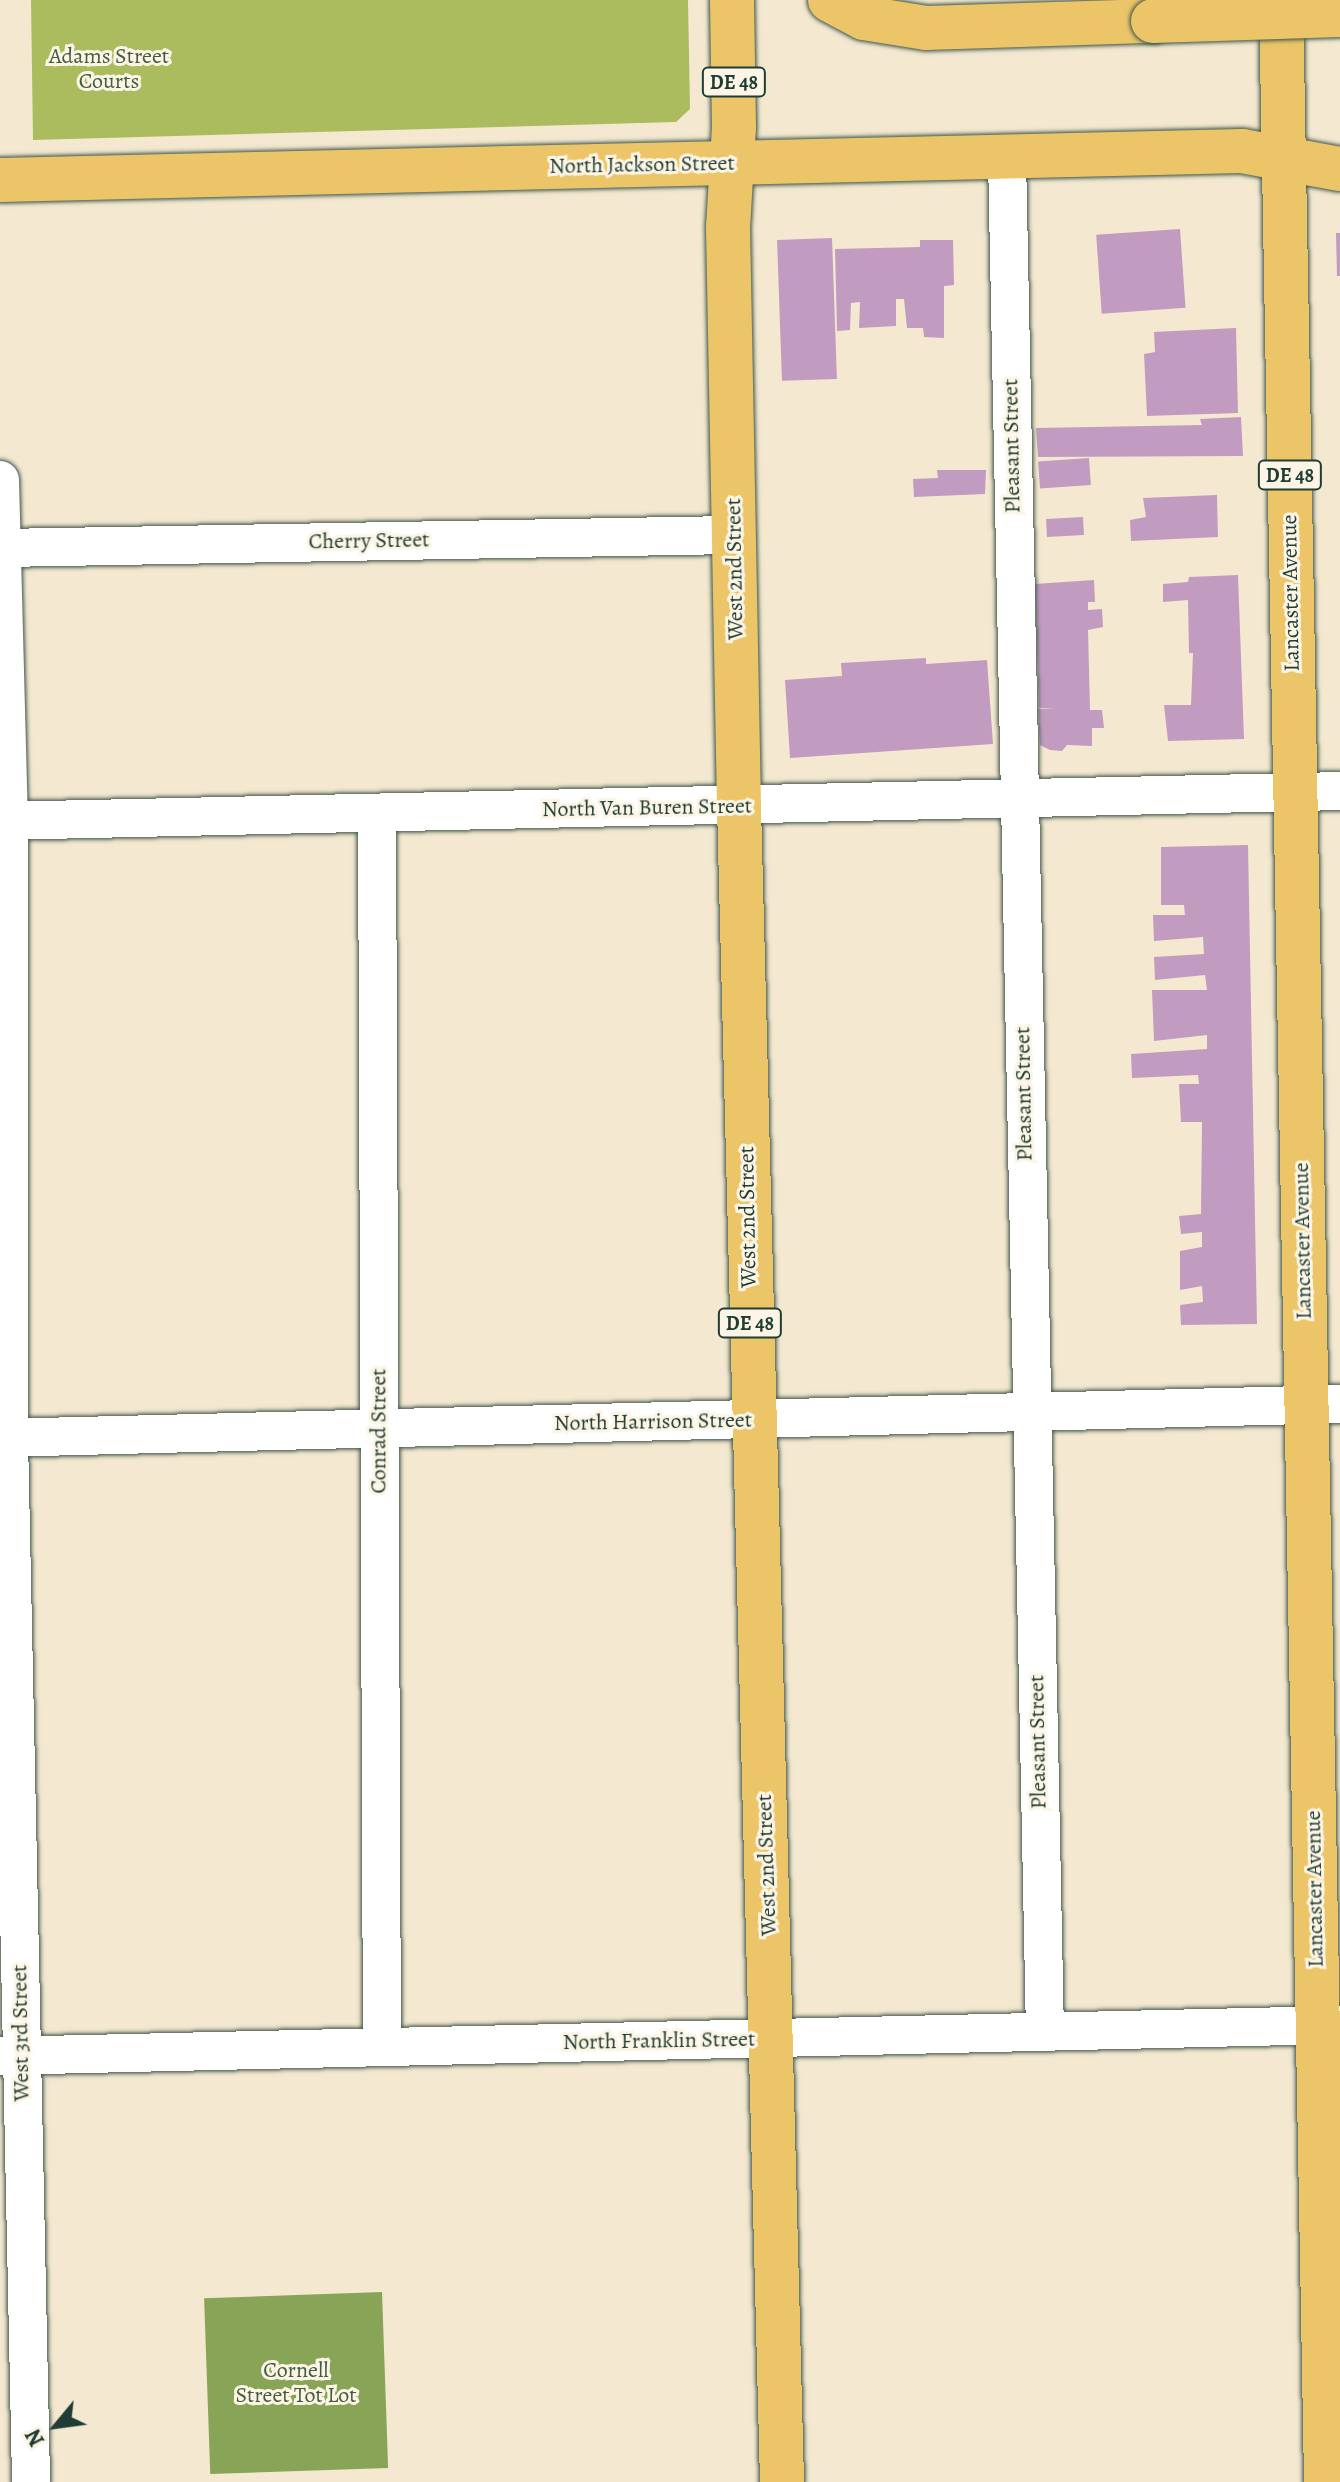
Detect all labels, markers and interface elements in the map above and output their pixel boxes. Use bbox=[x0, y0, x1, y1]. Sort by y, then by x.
park label: Adams Street Courts bbox=[49, 43, 169, 94]
road number: DE 48 bbox=[700, 66, 768, 98]
street label: North Jackson Street bbox=[549, 150, 735, 180]
street label: Pleasant Street bbox=[998, 379, 1026, 513]
road number: DE 48 bbox=[1256, 459, 1324, 491]
street label: West 2nd Street bbox=[721, 498, 749, 640]
street label: Lancaster Avenue bbox=[1276, 514, 1306, 672]
street label: Cherry Street bbox=[308, 527, 430, 555]
street label: North Van Buren Street bbox=[542, 793, 752, 823]
street label: Pleasant Street bbox=[1010, 1027, 1038, 1161]
street label: West 2nd Street bbox=[734, 1146, 762, 1288]
street label: Lancaster Avenue bbox=[1288, 1162, 1318, 1320]
road number: DE 48 bbox=[716, 1307, 784, 1339]
street label: Conrad Street bbox=[366, 1368, 392, 1494]
street label: North Harrison Street bbox=[554, 1407, 752, 1437]
street label: Pleasant Street bbox=[1024, 1675, 1052, 1809]
street label: West 2nd Street bbox=[751, 1794, 783, 1936]
street label: Lancaster Avenue bbox=[1300, 1810, 1330, 1968]
street label: West 3rd Street bbox=[7, 1964, 35, 2102]
street label: North Franklin Street bbox=[563, 2026, 755, 2056]
park label: Cornell Street Tot Lot bbox=[235, 2357, 357, 2408]
north arrow bbox=[16, 2386, 96, 2466]
text: N bbox=[18, 2423, 52, 2452]

